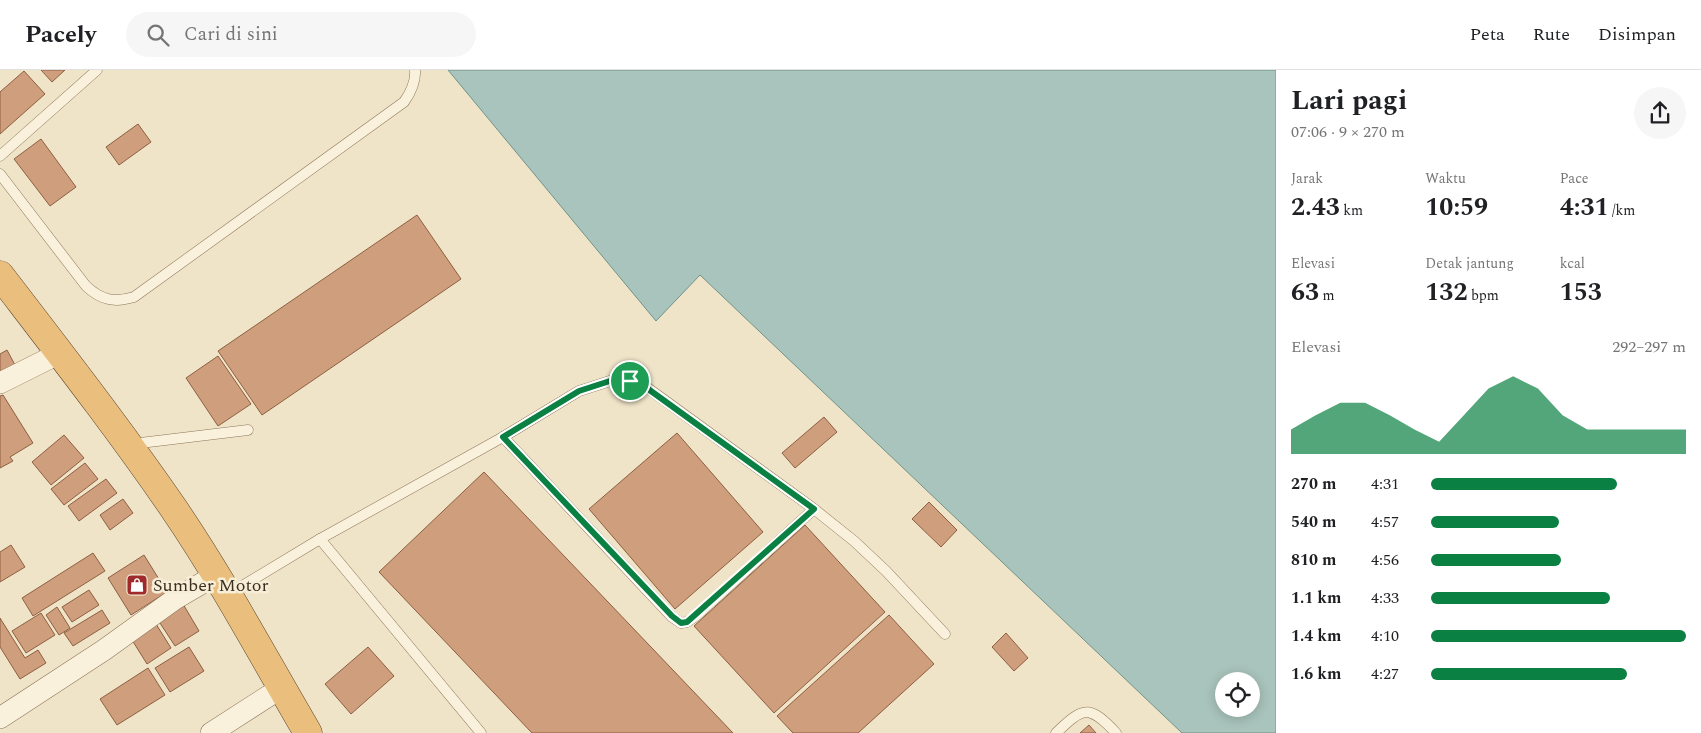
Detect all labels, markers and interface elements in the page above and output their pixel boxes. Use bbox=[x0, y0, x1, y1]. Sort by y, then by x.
search box bbox=[126, 12, 476, 57]
text: Pacely bbox=[25, 17, 96, 53]
text: Cari di sini bbox=[184, 20, 278, 49]
icon: search bbox=[144, 21, 172, 49]
text: Peta bbox=[1470, 21, 1505, 48]
text: Rute bbox=[1533, 21, 1570, 48]
text: Disimpan bbox=[1598, 21, 1676, 48]
text: Lari pagi bbox=[1291, 79, 1407, 122]
button: share bbox=[1634, 87, 1686, 139]
text: 07:06 · 9 × 270 m bbox=[1291, 120, 1405, 144]
text: Jarak bbox=[1291, 168, 1323, 189]
text: Waktu bbox=[1425, 168, 1466, 189]
text: Pace bbox=[1560, 168, 1589, 189]
text: 2.43 bbox=[1291, 189, 1340, 227]
text: 10:59 bbox=[1425, 189, 1488, 227]
text: 4:31 bbox=[1560, 189, 1608, 227]
text: km bbox=[1340, 200, 1363, 221]
text: /km bbox=[1608, 200, 1635, 221]
text: Elevasi bbox=[1291, 253, 1335, 274]
text: Detak jantung bbox=[1425, 253, 1514, 274]
text: kcal bbox=[1560, 253, 1585, 274]
text: 63 bbox=[1291, 274, 1319, 312]
text: 132 bbox=[1425, 274, 1467, 312]
text: 153 bbox=[1560, 274, 1602, 312]
text: m bbox=[1319, 285, 1335, 306]
text: bpm bbox=[1467, 285, 1499, 306]
text: Elevasi bbox=[1291, 335, 1341, 359]
text: 292–297 m bbox=[1612, 335, 1686, 359]
pin bbox=[609, 360, 651, 402]
icon: arrive bbox=[616, 367, 644, 395]
text: 270 m bbox=[1291, 472, 1336, 496]
text: 4:31 bbox=[1371, 472, 1399, 496]
text: 540 m bbox=[1291, 510, 1336, 534]
text: 4:57 bbox=[1371, 510, 1399, 534]
text: 810 m bbox=[1291, 548, 1336, 572]
text: 4:56 bbox=[1371, 548, 1399, 572]
place label: Sumber Motor bbox=[153, 572, 269, 599]
shop icon: Sumber Motor bbox=[125, 573, 149, 597]
text: 1.1 km bbox=[1291, 586, 1341, 610]
text: 4:33 bbox=[1371, 586, 1399, 610]
text: 1.4 km bbox=[1291, 624, 1341, 648]
text: 4:10 bbox=[1371, 624, 1399, 648]
text: 1.6 km bbox=[1291, 662, 1341, 686]
text: 4:27 bbox=[1371, 662, 1399, 686]
map controls bbox=[1215, 672, 1260, 717]
button: locate bbox=[1215, 672, 1260, 717]

